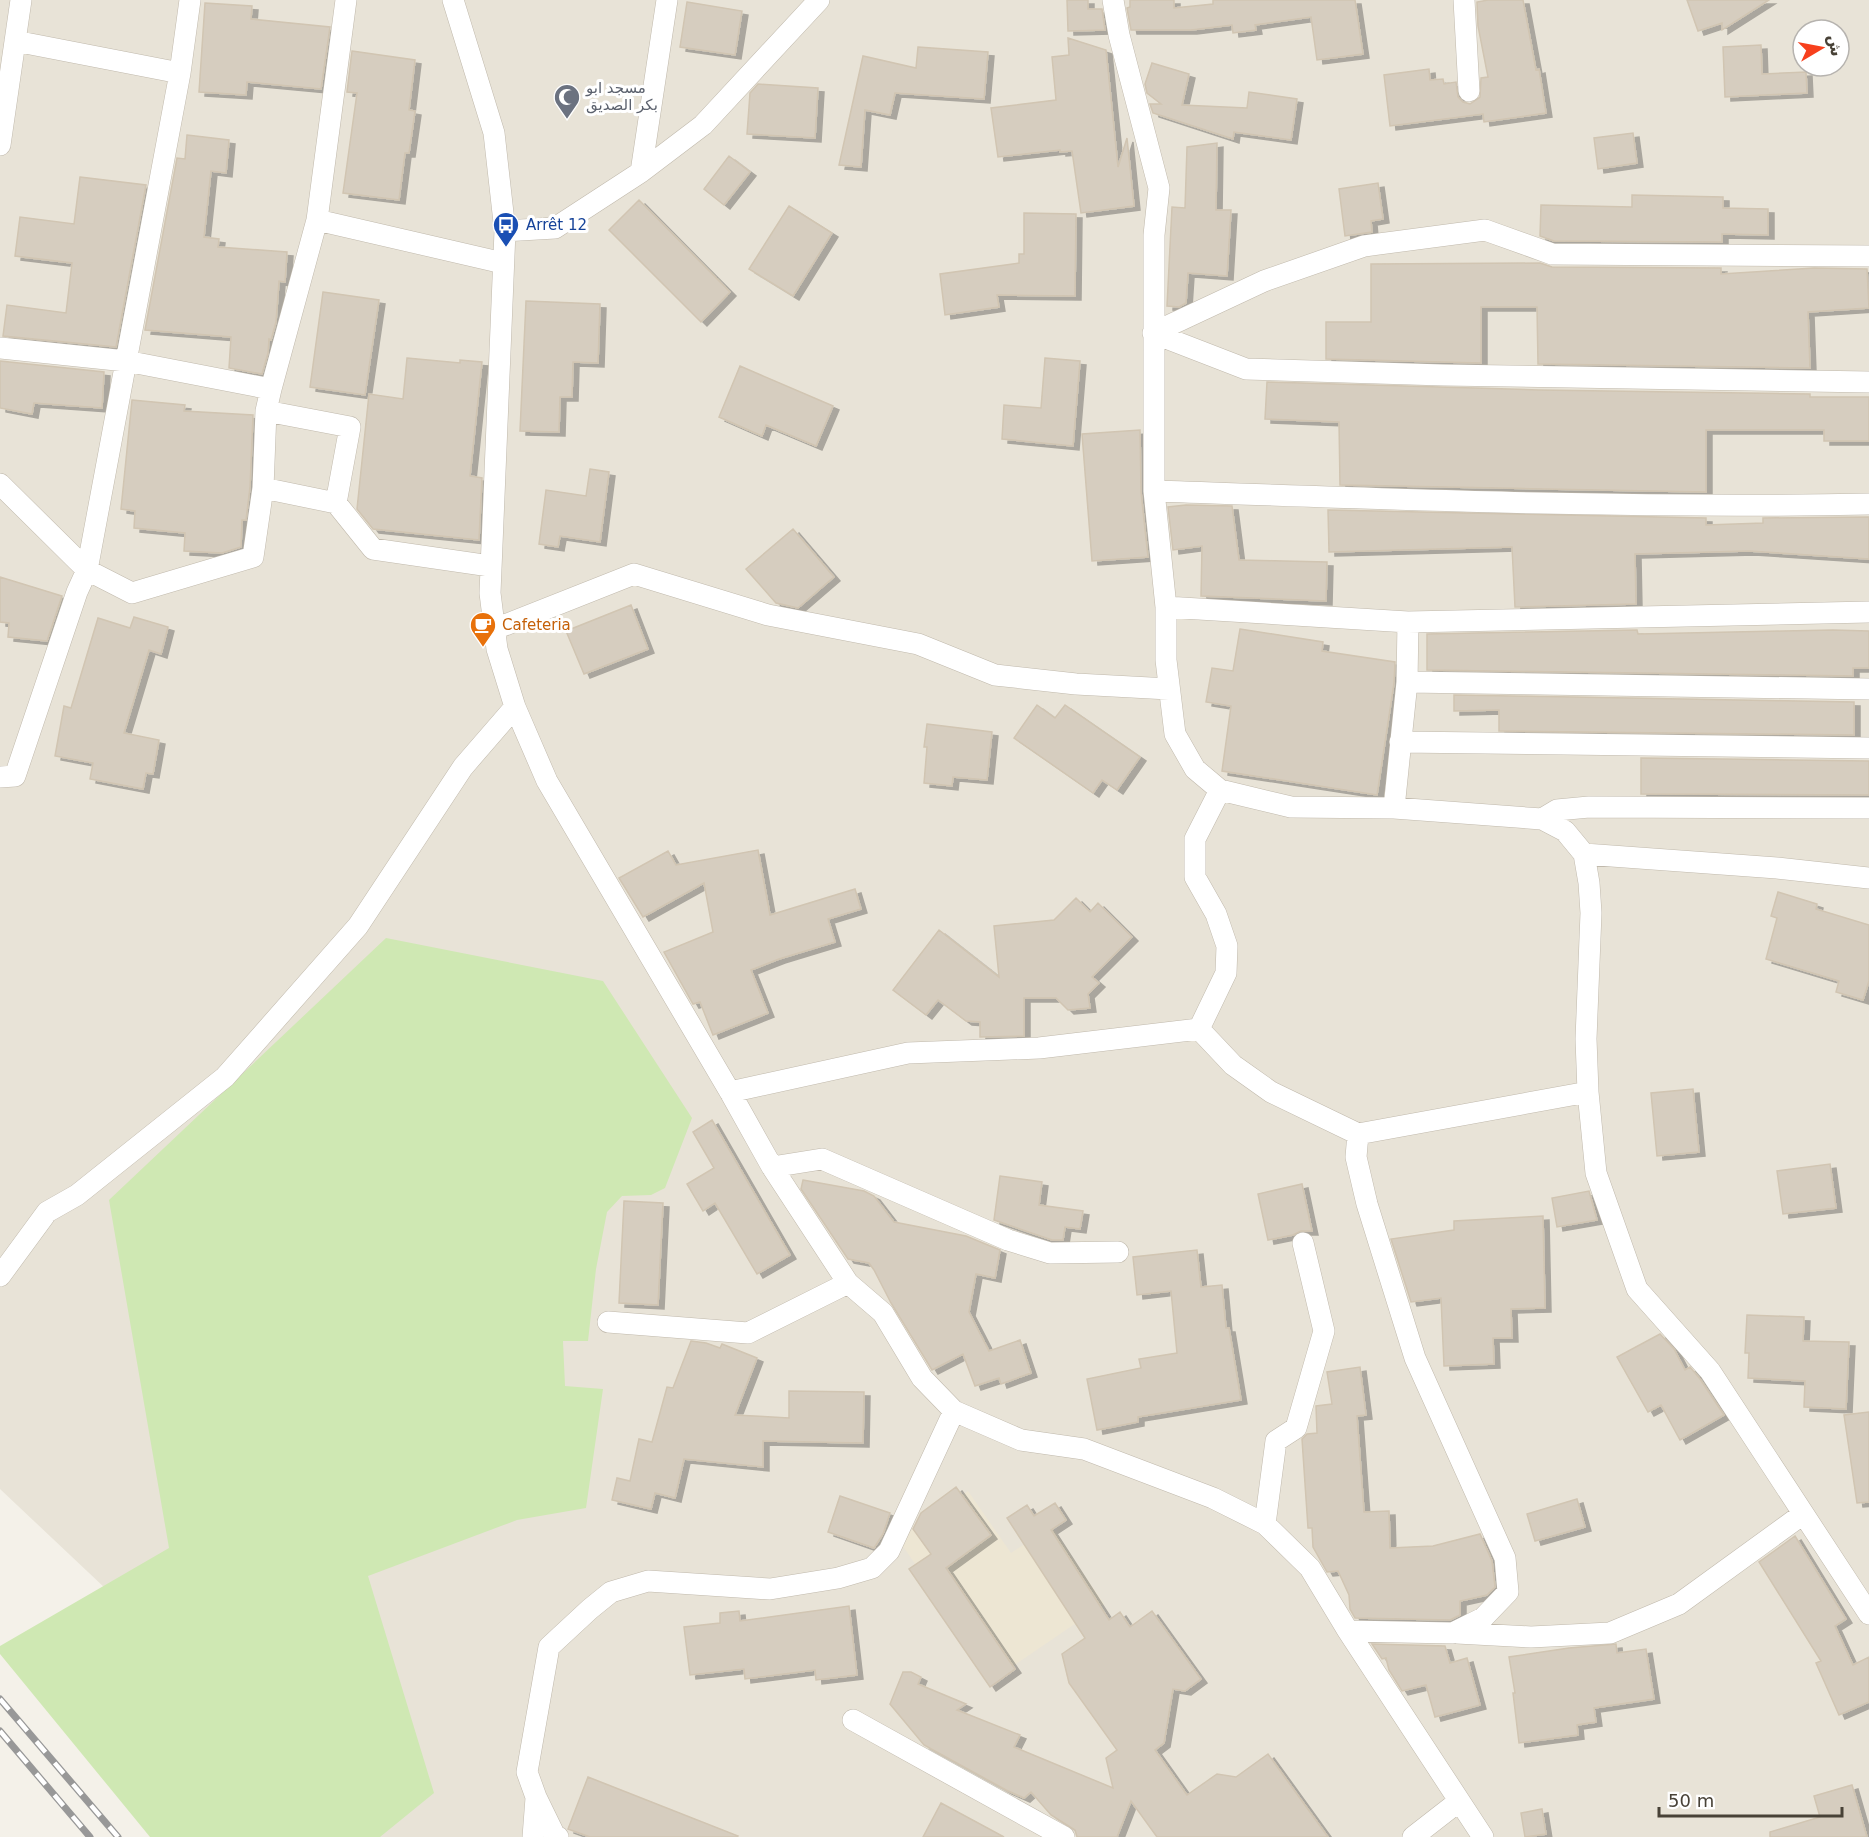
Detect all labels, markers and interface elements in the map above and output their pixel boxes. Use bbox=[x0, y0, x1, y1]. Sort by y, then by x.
north arrow bbox=[1791, 18, 1851, 78]
text: ش bbox=[1824, 33, 1847, 58]
place label: مسجد ابو بكر الصديق bbox=[585, 79, 658, 114]
mosque icon: مسجد ابو بكر الصديق bbox=[552, 82, 582, 120]
bus stop icon: Arrêt 12 bbox=[491, 210, 521, 248]
place label: Arrêt 12 bbox=[526, 216, 587, 234]
cafe icon: Cafeteria bbox=[468, 610, 498, 648]
place label: Cafeteria bbox=[502, 616, 571, 634]
scale bar bbox=[1659, 1780, 1842, 1818]
text: 50 m bbox=[1668, 1790, 1714, 1811]

